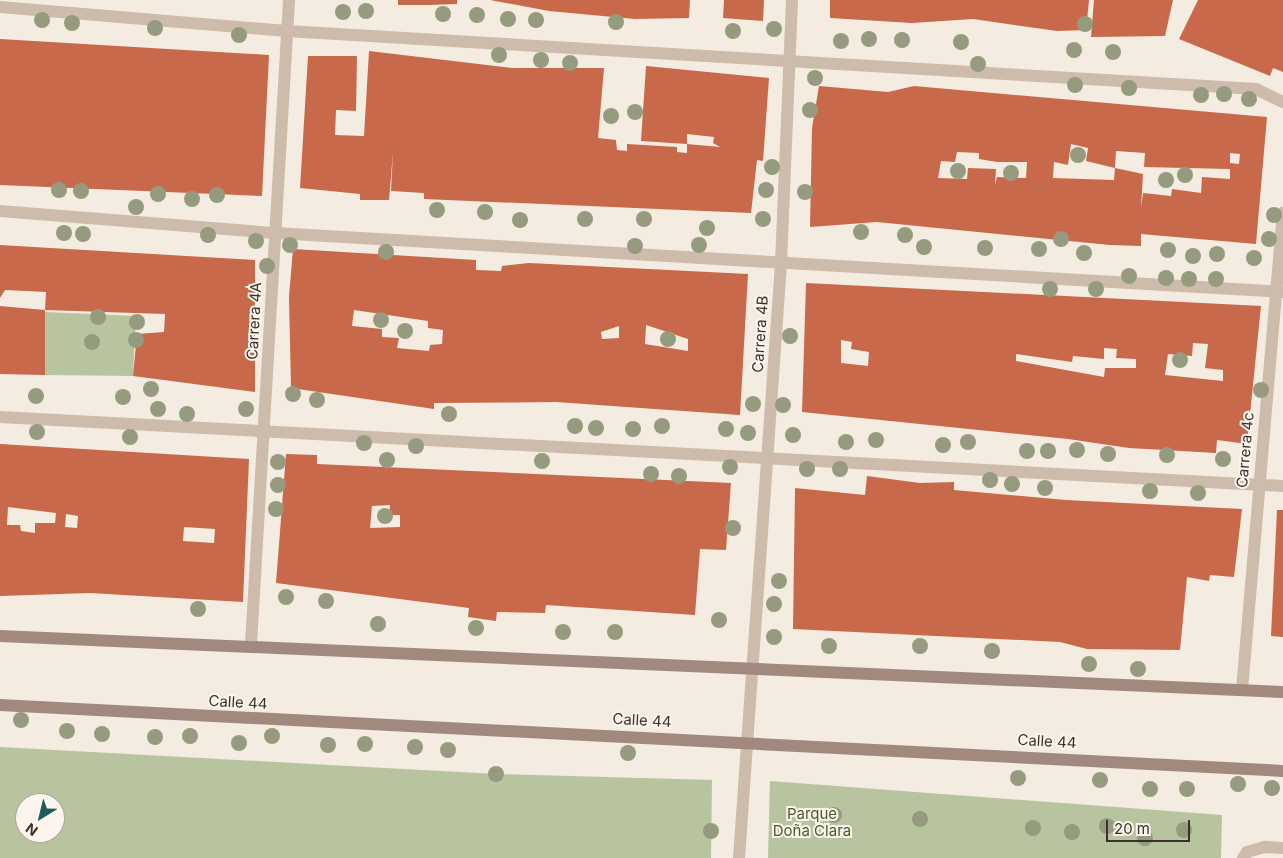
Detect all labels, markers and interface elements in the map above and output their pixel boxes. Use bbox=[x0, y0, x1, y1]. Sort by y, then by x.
street label: Carrera 4A bbox=[243, 282, 265, 360]
street label: Carrera 4B bbox=[748, 295, 772, 373]
street label: Carrera 4c bbox=[1233, 411, 1257, 489]
street label: Calle 44 bbox=[208, 691, 268, 713]
street label: Calle 44 bbox=[612, 709, 672, 731]
street label: Calle 44 bbox=[1017, 730, 1077, 752]
north arrow bbox=[15, 793, 65, 843]
park label: Parque Doña Clara bbox=[773, 804, 851, 839]
scale bar bbox=[1108, 810, 1192, 842]
text: 20 m bbox=[1114, 819, 1150, 838]
text: N bbox=[22, 820, 41, 840]

